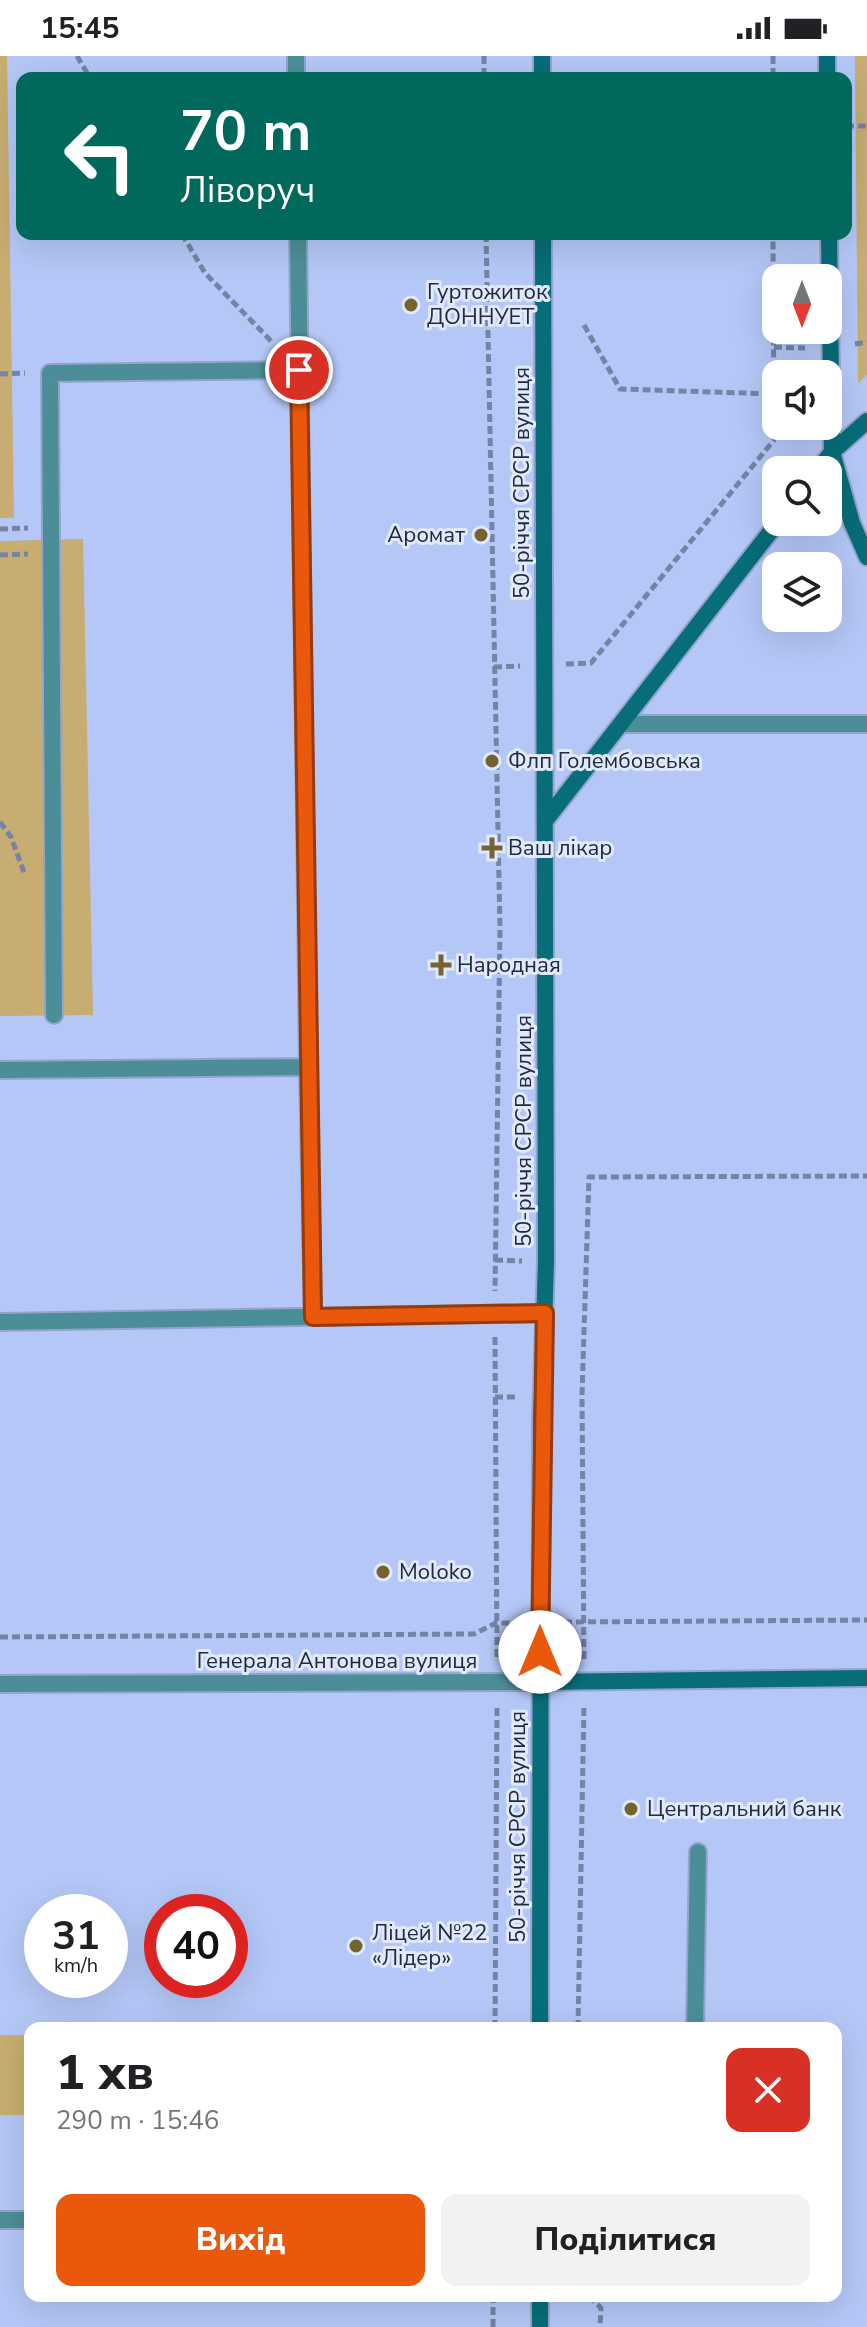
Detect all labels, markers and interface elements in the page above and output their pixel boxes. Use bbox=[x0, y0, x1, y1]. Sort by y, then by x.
text: 15:45 bbox=[40, 8, 119, 49]
text: 70 m bbox=[180, 93, 311, 170]
icon: left bbox=[48, 104, 152, 208]
text: Ліворуч bbox=[180, 166, 315, 215]
north arrow bbox=[762, 264, 842, 344]
map controls bbox=[762, 264, 842, 632]
place label: Гуртожиток ДОННУЕТ bbox=[427, 277, 548, 332]
marker: Гуртожиток ДОННУЕТ bbox=[402, 296, 420, 314]
pin bbox=[265, 336, 333, 404]
icon: arrive bbox=[277, 348, 321, 392]
button: sound bbox=[762, 360, 842, 440]
street label: 50-річчя СРСР вулиця bbox=[507, 367, 537, 599]
button: search bbox=[762, 456, 842, 536]
place label: Аромат bbox=[387, 520, 465, 550]
marker: Аромат bbox=[472, 526, 490, 544]
button: layers bbox=[762, 552, 842, 632]
place label: Флп Голембовська bbox=[508, 746, 701, 776]
marker: Флп Голембовська bbox=[483, 752, 501, 770]
place label: Ваш лікар bbox=[508, 833, 612, 863]
marker: Ваш лікар bbox=[483, 839, 501, 857]
place label: Народная bbox=[457, 950, 561, 980]
marker: Народная bbox=[432, 956, 450, 974]
street label: 50-річчя СРСР вулиця bbox=[509, 1015, 539, 1247]
place label: Moloko bbox=[399, 1557, 472, 1587]
marker: Moloko bbox=[374, 1563, 392, 1581]
position arrow bbox=[498, 1610, 582, 1694]
street label: Генерала Антонова вулиця bbox=[197, 1646, 477, 1676]
street label: 50-річчя СРСР вулиця bbox=[503, 1711, 533, 1943]
place label: Центральний банк bbox=[647, 1794, 842, 1824]
marker: Центральний банк bbox=[622, 1800, 640, 1818]
speed limit sign: 40 bbox=[144, 1894, 248, 1998]
text: 31 bbox=[52, 1909, 100, 1963]
place label: Ліцей №22 «Лідер» bbox=[372, 1918, 487, 1973]
marker: Ліцей №22 «Лідер» bbox=[347, 1937, 365, 1955]
text: km/h bbox=[54, 1952, 98, 1979]
text: 1 хв bbox=[56, 2040, 154, 2106]
button: close bbox=[726, 2048, 810, 2132]
text: 290 m · 15:46 bbox=[56, 2103, 219, 2138]
button: Вихід bbox=[56, 2194, 425, 2286]
button: Поділитися bbox=[441, 2194, 810, 2286]

